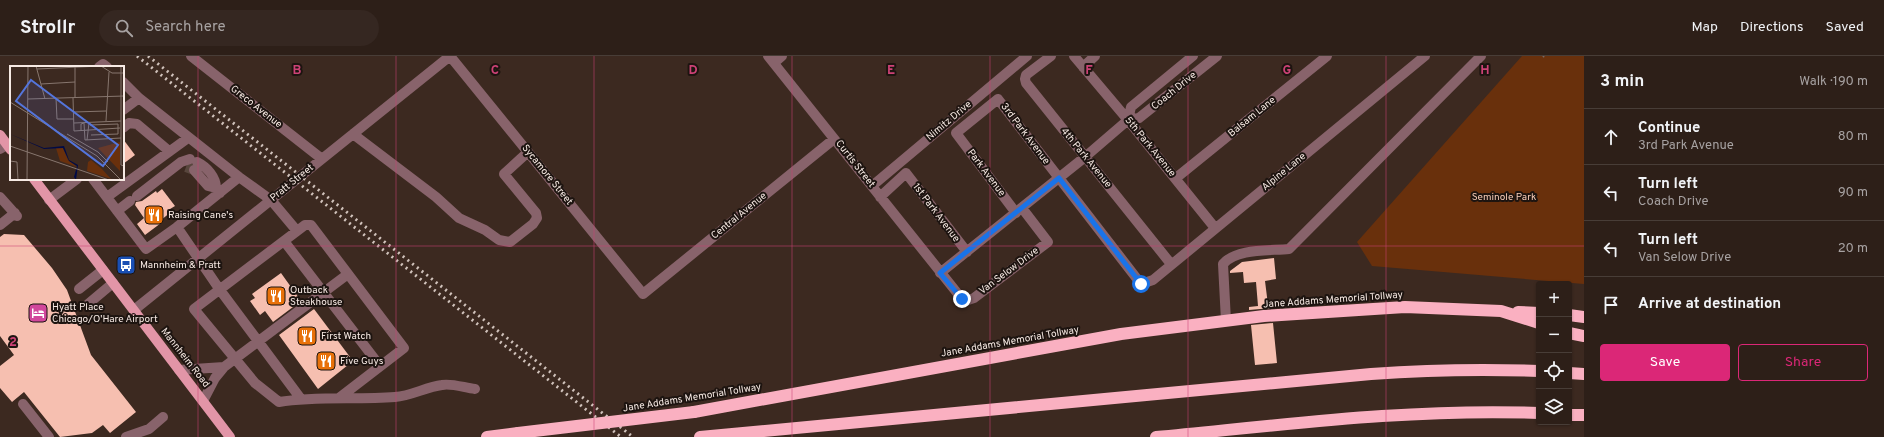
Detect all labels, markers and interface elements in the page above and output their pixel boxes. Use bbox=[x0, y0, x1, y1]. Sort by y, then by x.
search box bbox=[99, 10, 379, 46]
text: Strollr bbox=[20, 16, 75, 40]
icon: search bbox=[113, 17, 135, 39]
text: Search here bbox=[145, 18, 225, 37]
text: Map bbox=[1692, 19, 1718, 36]
text: Directions bbox=[1740, 19, 1804, 36]
text: Saved bbox=[1826, 19, 1864, 36]
text: B bbox=[293, 63, 302, 79]
text: C bbox=[491, 63, 499, 79]
text: D bbox=[688, 63, 698, 79]
text: E bbox=[887, 63, 895, 79]
text: F bbox=[1085, 63, 1093, 79]
text: G bbox=[1283, 63, 1292, 79]
text: H bbox=[1480, 63, 1490, 79]
inset map bbox=[10, 66, 124, 180]
street label: Coach Drive bbox=[1149, 69, 1199, 113]
text: 3 min bbox=[1600, 71, 1644, 93]
text: Walk · 190 m bbox=[1799, 74, 1868, 90]
street label: Greco Avenue bbox=[228, 83, 284, 131]
street label: Balsam Lane bbox=[1226, 94, 1278, 140]
street label: Nimitz Drive bbox=[924, 98, 974, 144]
street label: 3rd Park Avenue bbox=[998, 101, 1052, 167]
street label: 5th Park Avenue bbox=[1122, 114, 1178, 180]
text: Continue bbox=[1638, 119, 1700, 138]
street label: 4th Park Avenue bbox=[1058, 125, 1114, 191]
icon: ahead bbox=[1600, 126, 1622, 148]
text: 80 m bbox=[1838, 129, 1868, 145]
street label: Curtis Street bbox=[832, 138, 878, 191]
text: 3rd Park Avenue bbox=[1638, 138, 1734, 154]
street label: Sycamore Street bbox=[519, 142, 576, 208]
street label: Park Avenue bbox=[964, 147, 1008, 199]
street label: Alpine Lane bbox=[1259, 150, 1309, 194]
street label: Pratt Street bbox=[268, 161, 317, 205]
text: Turn left bbox=[1638, 175, 1698, 194]
street label: 1st Park Avenue bbox=[910, 181, 962, 245]
icon: left bbox=[1600, 182, 1622, 204]
text: 90 m bbox=[1838, 185, 1868, 201]
street label: Central Avenue bbox=[709, 190, 769, 242]
park label: Seminole Park bbox=[1472, 191, 1536, 204]
text: Coach Drive bbox=[1638, 194, 1709, 210]
restaurant icon: Raising Cane's bbox=[143, 204, 165, 226]
place label: Raising Cane's bbox=[168, 209, 234, 222]
text: Turn left bbox=[1638, 231, 1698, 250]
icon: left bbox=[1600, 238, 1622, 260]
text: 20 m bbox=[1838, 241, 1868, 257]
street label: Van Selow Drive bbox=[976, 244, 1042, 298]
text: Van Selow Drive bbox=[1638, 250, 1731, 266]
bus stop icon: Mannheim & Pratt bbox=[115, 254, 137, 276]
place label: Mannheim & Pratt bbox=[140, 259, 221, 272]
route start bbox=[1132, 275, 1150, 293]
map controls bbox=[1536, 281, 1572, 425]
button: + bbox=[1536, 281, 1572, 317]
place label: Outback Steakhouse bbox=[290, 284, 342, 309]
restaurant icon: Outback Steakhouse bbox=[265, 285, 287, 307]
street label: Jane Addams Memorial Tollway bbox=[1263, 289, 1403, 311]
route end bbox=[953, 290, 971, 308]
icon: arrive bbox=[1600, 294, 1622, 316]
text: Arrive at destination bbox=[1638, 295, 1781, 314]
place label: Hyatt Place Chicago/O'Hare Airport bbox=[52, 301, 158, 326]
hotel icon: Hyatt Place Chicago/O'Hare Airport bbox=[27, 302, 49, 324]
button: − bbox=[1536, 317, 1572, 353]
street label: Jane Addams Memorial Tollway bbox=[940, 323, 1080, 361]
restaurant icon: First Watch bbox=[296, 325, 318, 347]
street label: Mannheim Road bbox=[158, 326, 212, 390]
place label: First Watch bbox=[321, 330, 371, 343]
text: 2 bbox=[9, 335, 17, 351]
button: Save bbox=[1600, 344, 1730, 381]
button: Share bbox=[1738, 344, 1868, 381]
restaurant icon: Five Guys bbox=[315, 350, 337, 372]
button: locate bbox=[1536, 353, 1572, 389]
place label: Five Guys bbox=[340, 355, 384, 368]
street label: Jane Addams Memorial Tollway bbox=[622, 381, 762, 415]
button: layers bbox=[1536, 389, 1572, 425]

